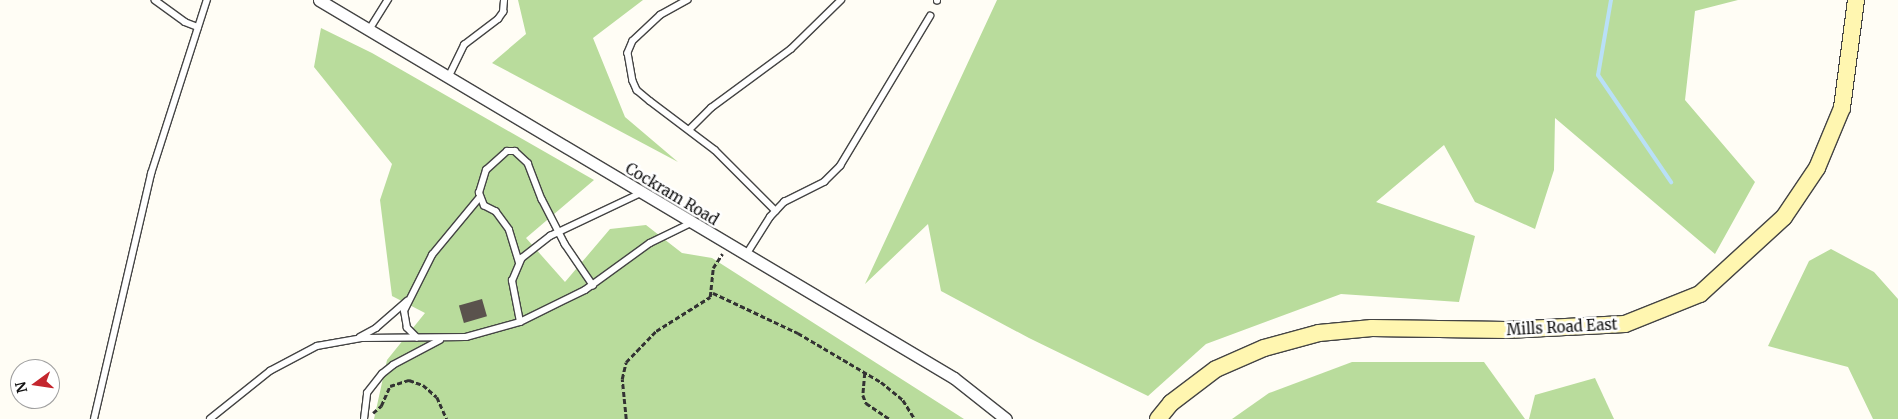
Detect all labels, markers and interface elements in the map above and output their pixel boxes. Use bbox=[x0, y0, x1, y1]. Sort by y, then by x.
street label: Cockram Road bbox=[622, 159, 722, 229]
street label: Mills Road East bbox=[1506, 315, 1618, 339]
north arrow bbox=[10, 359, 60, 409]
text: N bbox=[11, 380, 31, 395]

